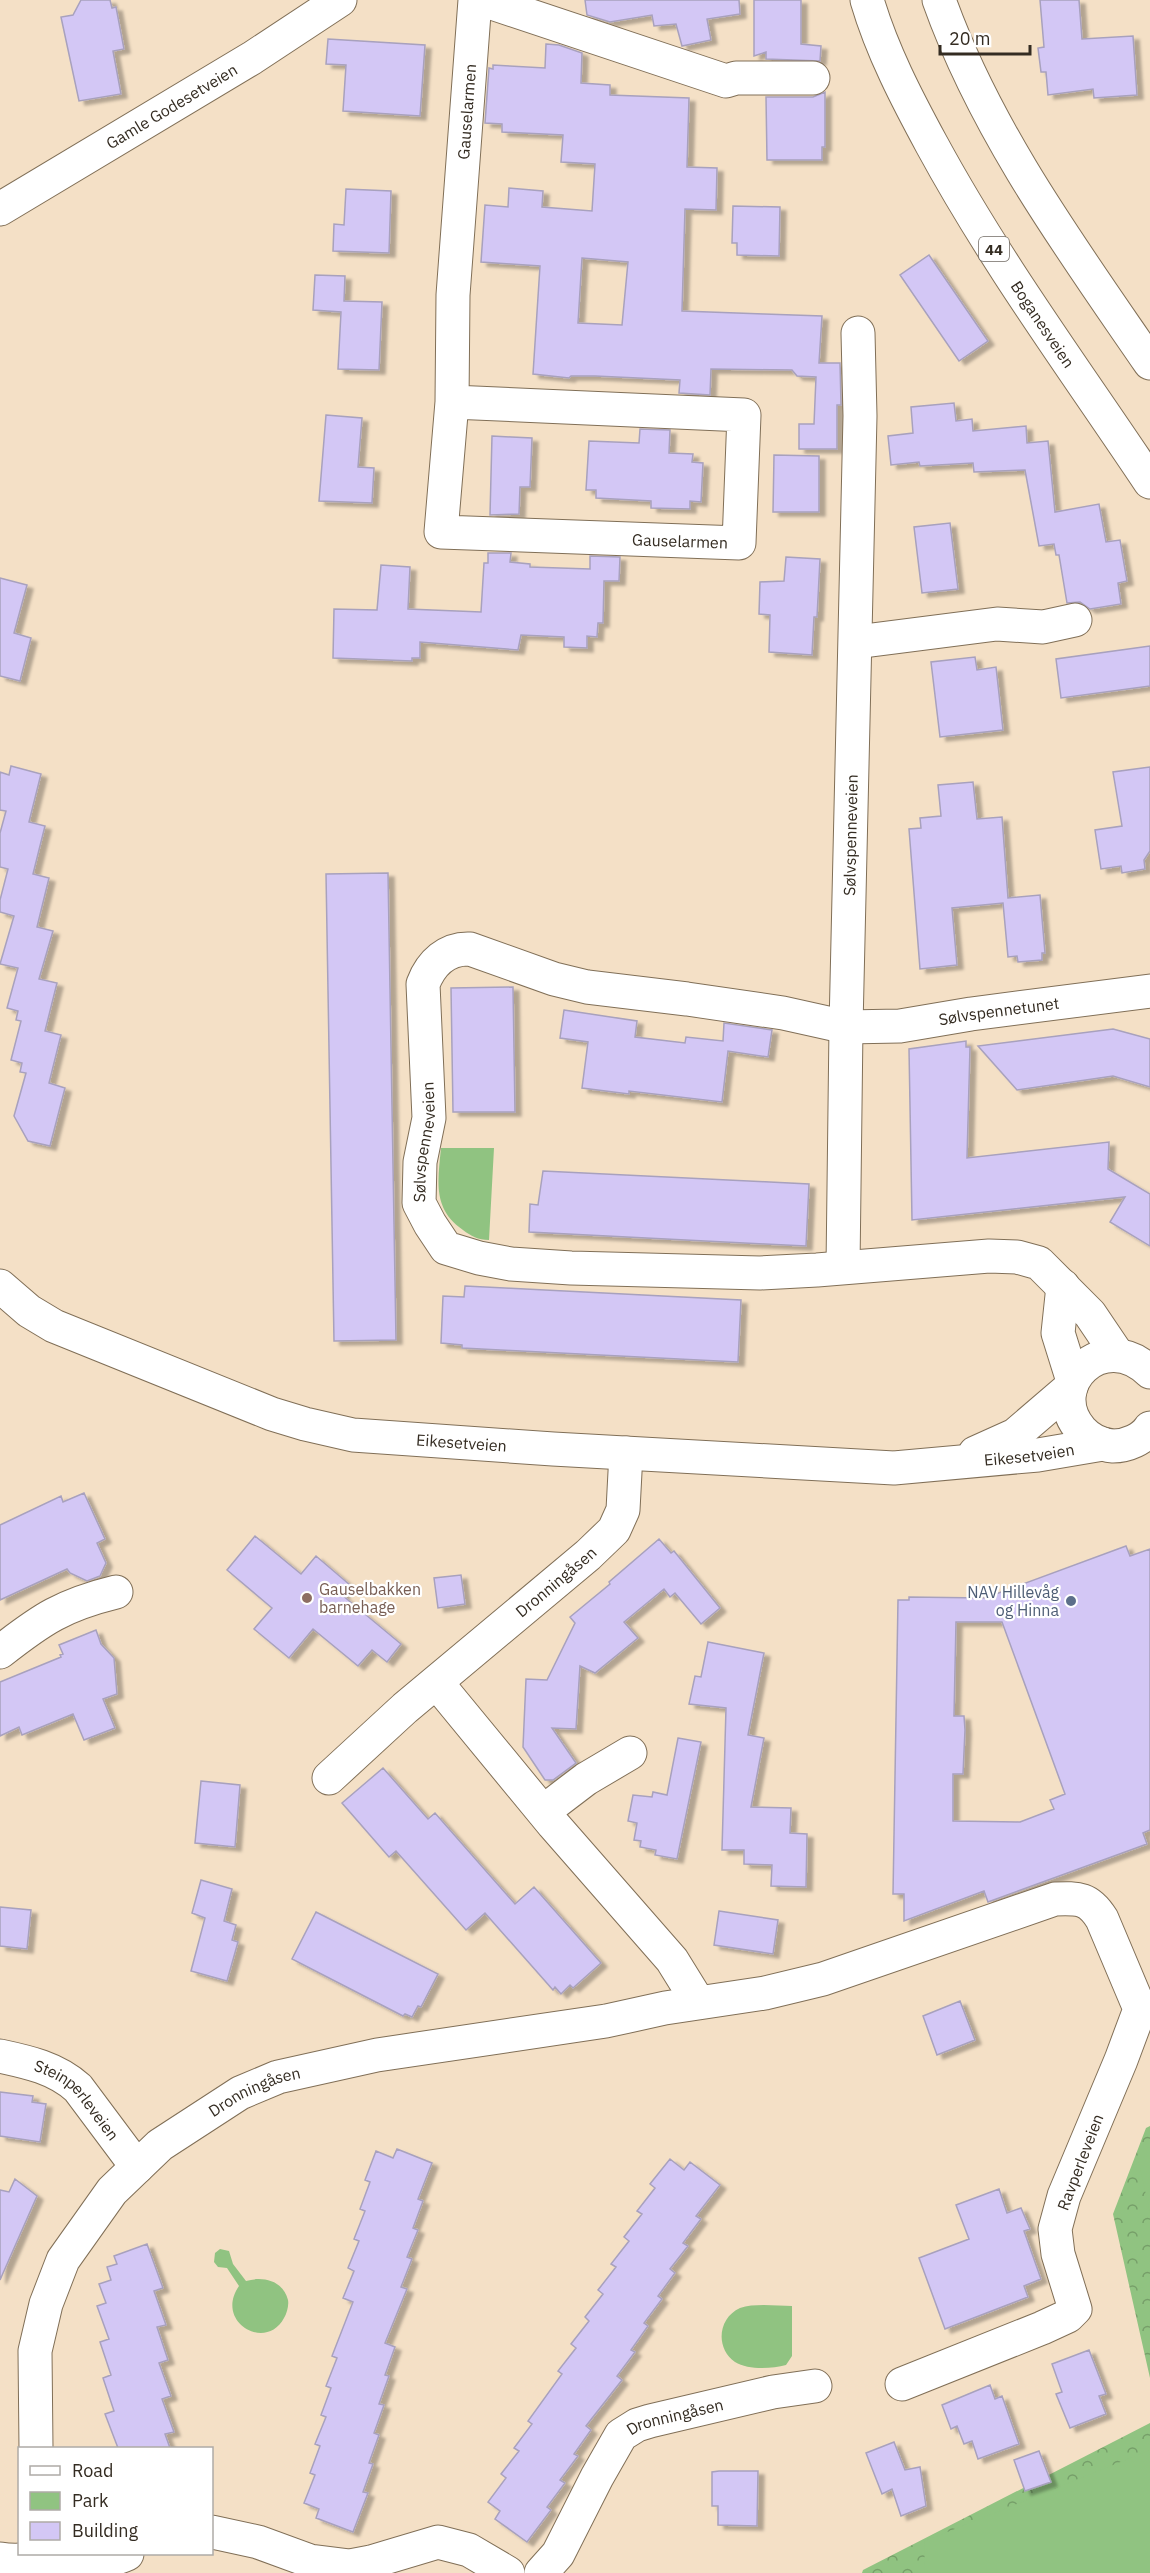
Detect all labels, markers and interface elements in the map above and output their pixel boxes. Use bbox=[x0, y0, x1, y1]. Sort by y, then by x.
scale bar bbox=[940, 18, 1030, 56]
text: 20 m bbox=[949, 27, 991, 50]
street label: Gamle Godesetveien bbox=[102, 59, 241, 153]
street label: Gauselarmen bbox=[453, 63, 480, 160]
road number: 44 bbox=[979, 237, 1009, 261]
street label: Boganesveien bbox=[1007, 277, 1079, 371]
street label: Gauselarmen bbox=[632, 529, 728, 553]
street label: Sølvspenneveien bbox=[839, 774, 862, 896]
street label: Sølvspennetunet bbox=[937, 993, 1060, 1029]
street label: Sølvspenneveien bbox=[409, 1081, 439, 1203]
street label: Eikesetveien bbox=[415, 1429, 508, 1456]
street label: Eikesetveien bbox=[983, 1439, 1076, 1470]
street label: Dronningåsen bbox=[511, 1542, 601, 1621]
place label: Gauselbakken barnehage bbox=[319, 1579, 421, 1617]
place label: NAV Hillevåg og Hinna bbox=[967, 1582, 1060, 1620]
marker: Gauselbakken barnehage bbox=[300, 1591, 314, 1605]
marker: NAV Hillevåg og Hinna bbox=[1064, 1594, 1078, 1608]
street label: Steinperleveien bbox=[32, 2055, 124, 2144]
street label: Dronningåsen bbox=[205, 2062, 302, 2121]
street label: Ravperleveien bbox=[1052, 2111, 1108, 2213]
street label: Dronningåsen bbox=[623, 2394, 725, 2439]
legend bbox=[18, 2447, 213, 2555]
text: Road bbox=[72, 2459, 113, 2482]
text: Park bbox=[72, 2489, 109, 2512]
text: Building bbox=[72, 2519, 139, 2542]

